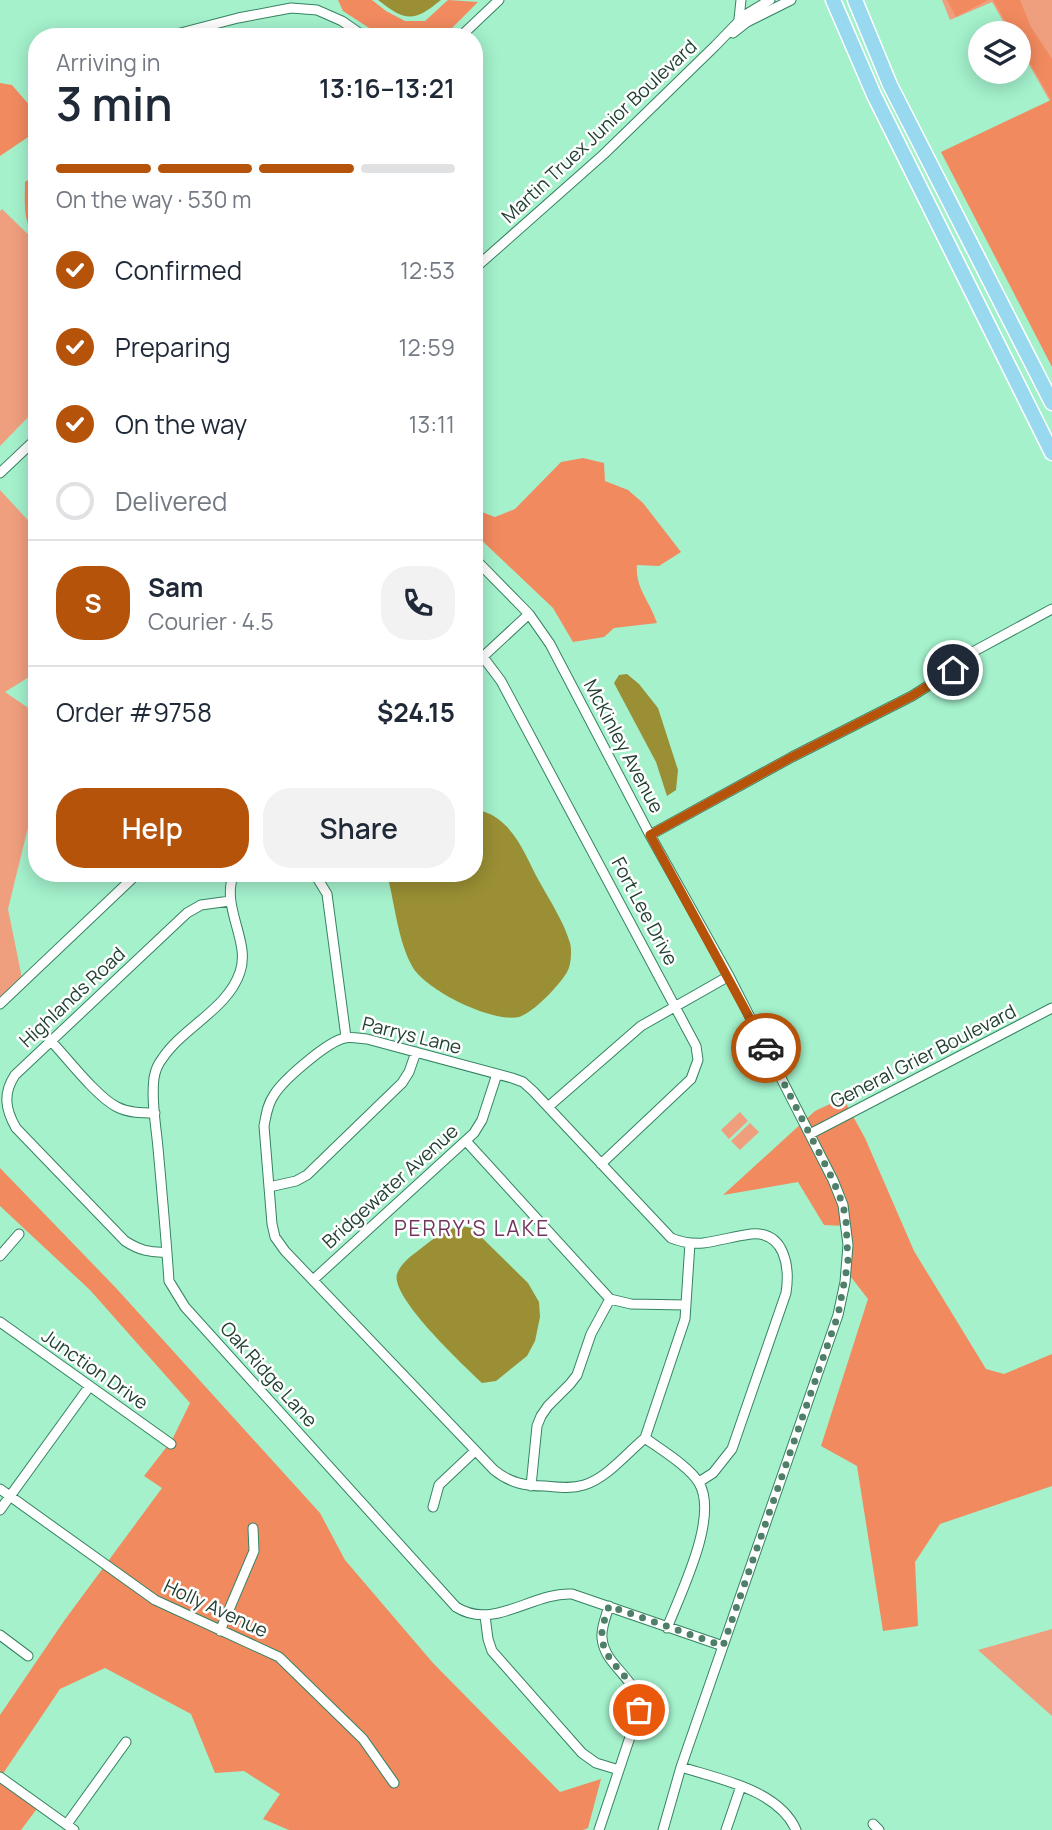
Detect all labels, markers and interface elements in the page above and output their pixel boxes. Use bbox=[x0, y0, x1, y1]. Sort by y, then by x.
map controls bbox=[968, 21, 1031, 84]
button: layers bbox=[968, 21, 1031, 84]
street label: Martin Truex Junior Boulevard bbox=[496, 33, 702, 229]
text: Arriving in bbox=[56, 46, 161, 78]
text: 13:16–13:21 bbox=[319, 70, 455, 106]
text: 3 min bbox=[56, 72, 173, 135]
text: On the way · 530 m bbox=[56, 183, 252, 215]
icon: check bbox=[56, 251, 94, 289]
text: Confirmed bbox=[115, 252, 242, 288]
text: 12:53 bbox=[400, 254, 455, 286]
icon: check bbox=[56, 328, 94, 366]
text: Preparing bbox=[115, 329, 231, 365]
text: 12:59 bbox=[398, 331, 455, 363]
icon: check bbox=[56, 405, 94, 443]
text: On the way bbox=[115, 406, 247, 442]
text: 13:11 bbox=[408, 408, 455, 440]
text: Delivered bbox=[115, 483, 227, 519]
button: phone bbox=[381, 566, 455, 640]
text: Sam bbox=[148, 569, 203, 605]
text: S bbox=[84, 585, 102, 621]
text: Courier · 4.5 bbox=[148, 605, 274, 637]
pin bbox=[923, 640, 983, 700]
icon: home bbox=[934, 651, 972, 689]
street label: McKinley Avenue bbox=[578, 675, 670, 817]
text: Order #9758 bbox=[56, 694, 212, 730]
text: $24.15 bbox=[377, 694, 455, 730]
button: Help bbox=[56, 788, 249, 868]
button: Share bbox=[263, 788, 455, 868]
street label: Fort Lee Drive bbox=[606, 852, 684, 970]
street label: Highlands Road bbox=[13, 941, 131, 1053]
street label: General Grier Boulevard bbox=[826, 998, 1020, 1114]
street label: Parrys Lane bbox=[360, 1010, 464, 1060]
courier bbox=[731, 1013, 801, 1083]
icon: car bbox=[747, 1029, 785, 1067]
street label: Bridgewater Avenue bbox=[316, 1118, 464, 1254]
district label: PERRY'S LAKE bbox=[394, 1214, 550, 1242]
street label: Oak Ridge Lane bbox=[215, 1316, 323, 1432]
street label: Junction Drive bbox=[37, 1323, 153, 1415]
street label: Holly Avenue bbox=[160, 1573, 272, 1643]
pin bbox=[609, 1680, 669, 1740]
icon: bag bbox=[620, 1691, 658, 1729]

